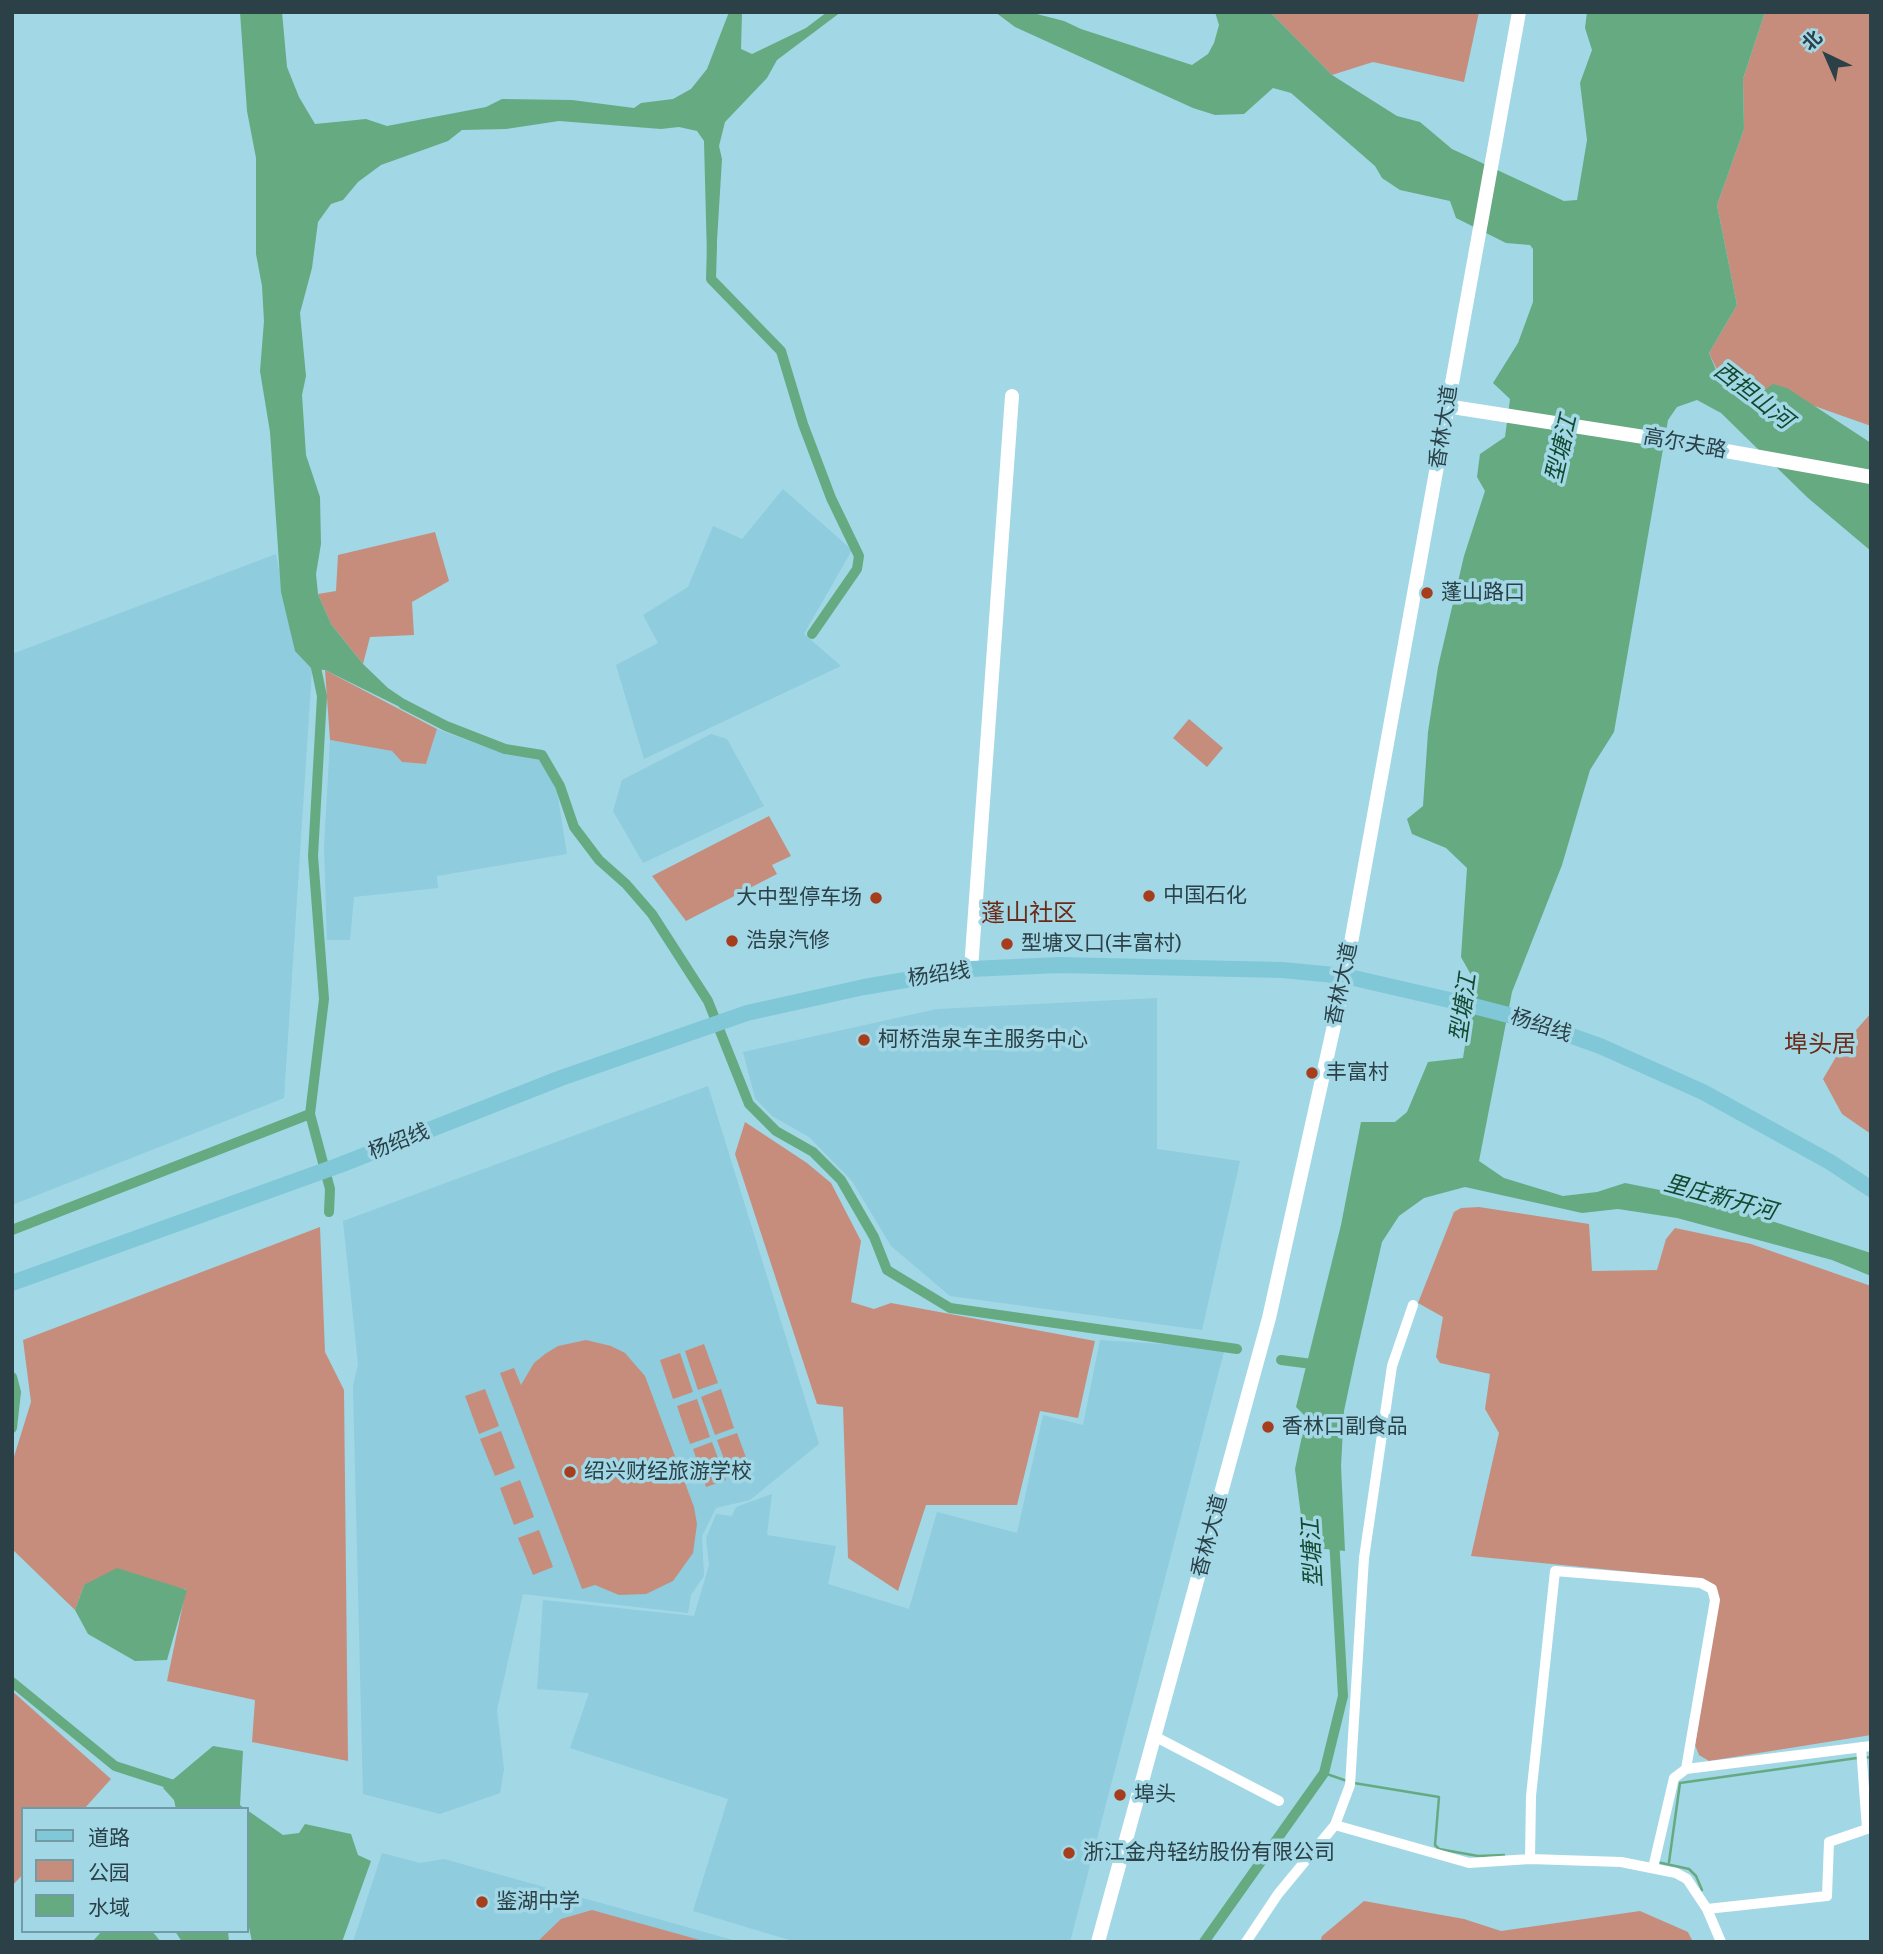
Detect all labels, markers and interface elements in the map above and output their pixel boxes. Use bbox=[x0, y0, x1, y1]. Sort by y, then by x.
north arrow bbox=[1792, 21, 1862, 91]
text: 北 bbox=[1797, 26, 1827, 55]
water label: 西担山河 bbox=[1708, 357, 1798, 435]
street label: 香林大道 bbox=[1425, 384, 1463, 470]
water label: 型塘江 bbox=[1541, 412, 1583, 486]
street label: 高尔夫路 bbox=[1641, 424, 1729, 464]
place label: 蓬山路口 bbox=[1441, 580, 1525, 606]
marker: 蓬山路口 bbox=[1419, 585, 1435, 601]
place label: 中国石化 bbox=[1163, 883, 1247, 909]
place label: 大中型停车场 bbox=[736, 885, 862, 911]
marker: 中国石化 bbox=[1141, 888, 1157, 904]
marker: 大中型停车场 bbox=[868, 890, 884, 906]
district label: 蓬山社区 bbox=[981, 900, 1077, 928]
place label: 浩泉汽修 bbox=[746, 928, 830, 954]
place label: 型塘叉口(丰富村) bbox=[1021, 931, 1182, 957]
marker: 浩泉汽修 bbox=[724, 933, 740, 949]
marker: 型塘叉口(丰富村) bbox=[999, 936, 1015, 952]
street label: 香林大道 bbox=[1321, 940, 1363, 1028]
street label: 杨绍线 bbox=[906, 958, 972, 992]
water label: 型塘江 bbox=[1446, 972, 1482, 1044]
street label: 杨绍线 bbox=[1507, 1004, 1575, 1048]
place label: 柯桥浩泉车主服务中心 bbox=[878, 1027, 1088, 1053]
district label: 埠头居 bbox=[1784, 1031, 1856, 1059]
marker: 柯桥浩泉车主服务中心 bbox=[856, 1032, 872, 1048]
place label: 丰富村 bbox=[1326, 1060, 1389, 1086]
marker: 丰富村 bbox=[1304, 1065, 1320, 1081]
street label: 杨绍线 bbox=[365, 1119, 433, 1165]
water label: 里庄新开河 bbox=[1661, 1170, 1779, 1226]
place label: 香林口副食品 bbox=[1282, 1414, 1408, 1440]
marker: 香林口副食品 bbox=[1260, 1419, 1276, 1435]
place label: 绍兴财经旅游学校 bbox=[584, 1459, 752, 1485]
marker: 绍兴财经旅游学校 bbox=[562, 1464, 578, 1480]
street label: 香林大道 bbox=[1187, 1492, 1233, 1580]
water label: 型塘江 bbox=[1297, 1518, 1329, 1588]
place label: 埠头 bbox=[1134, 1782, 1176, 1808]
marker: 埠头 bbox=[1112, 1787, 1128, 1803]
legend bbox=[21, 1807, 248, 1933]
text: 道路 bbox=[88, 1826, 130, 1850]
place label: 浙江金舟轻纺股份有限公司 bbox=[1083, 1840, 1335, 1866]
marker: 浙江金舟轻纺股份有限公司 bbox=[1061, 1845, 1077, 1861]
text: 公园 bbox=[88, 1861, 130, 1885]
place label: 鉴湖中学 bbox=[496, 1889, 580, 1915]
marker: 鉴湖中学 bbox=[474, 1894, 490, 1910]
text: 水域 bbox=[88, 1896, 130, 1920]

